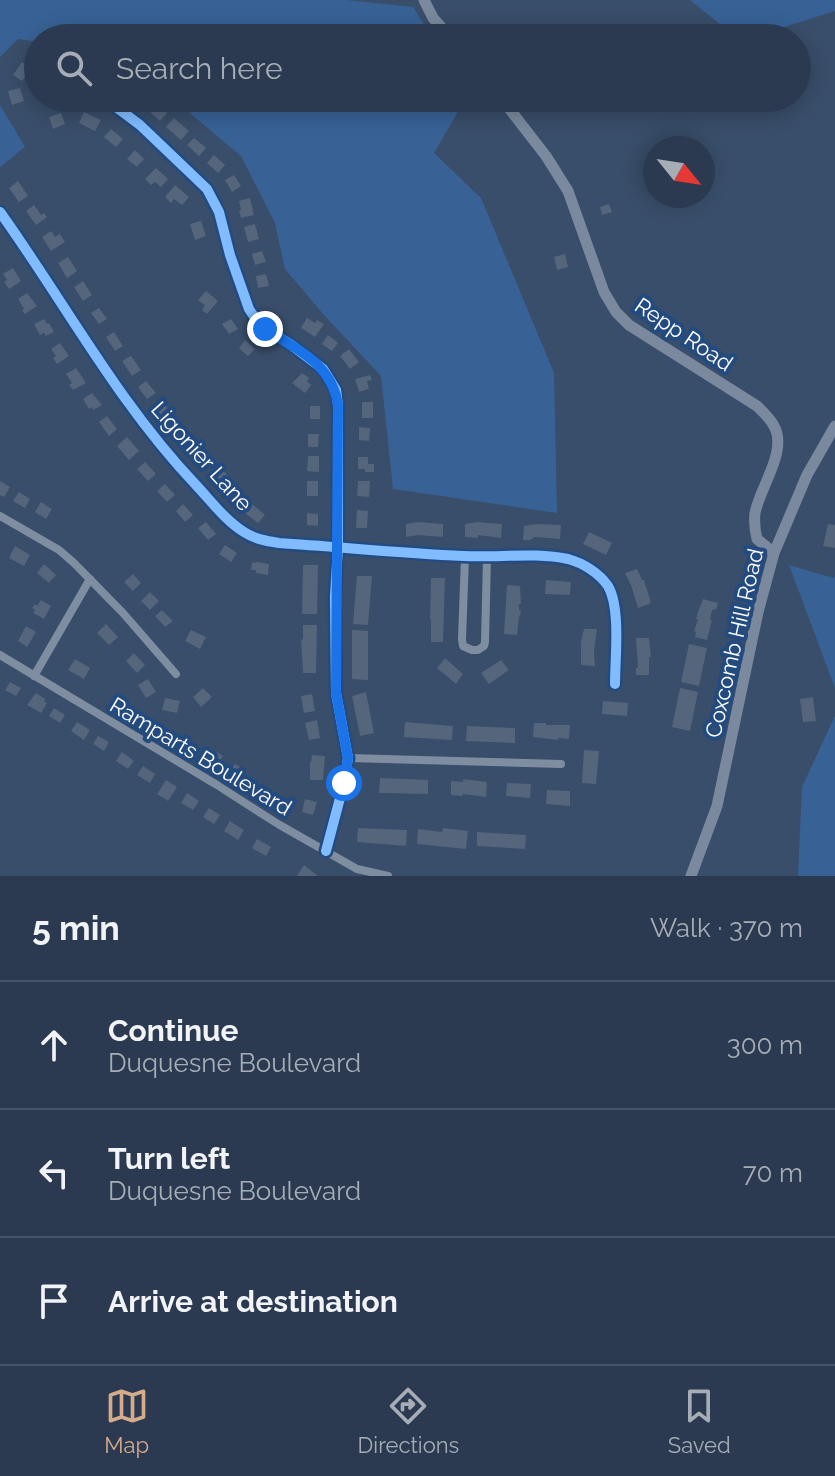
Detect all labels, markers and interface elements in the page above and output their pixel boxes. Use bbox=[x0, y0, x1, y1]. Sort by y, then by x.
search box bbox=[24, 24, 811, 112]
icon: search bbox=[52, 46, 96, 90]
text: Search here bbox=[116, 51, 283, 86]
north arrow bbox=[643, 136, 715, 208]
street label: Repp Road bbox=[630, 292, 738, 376]
route end bbox=[247, 311, 283, 347]
street label: Ligonier Lane bbox=[146, 396, 258, 516]
street label: Coxcomb Hill Road bbox=[700, 546, 768, 740]
street label: Ramparts Boulevard bbox=[105, 691, 297, 821]
route start bbox=[326, 765, 362, 801]
text: 5 min bbox=[32, 908, 120, 948]
text: Walk · 370 m bbox=[650, 913, 803, 943]
text: Continue bbox=[108, 1013, 239, 1048]
icon: ahead bbox=[32, 1023, 76, 1067]
text: 300 m bbox=[727, 1030, 803, 1060]
text: Duquesne Boulevard bbox=[108, 1048, 361, 1078]
text: Turn left bbox=[108, 1141, 230, 1176]
icon: left bbox=[32, 1151, 76, 1195]
text: 70 m bbox=[743, 1158, 803, 1188]
text: Duquesne Boulevard bbox=[108, 1176, 361, 1206]
icon: arrive bbox=[32, 1279, 76, 1323]
text: Arrive at destination bbox=[108, 1284, 398, 1319]
tab: Map bbox=[104, 1384, 149, 1458]
tab: Directions bbox=[358, 1384, 459, 1458]
tab: Saved bbox=[668, 1384, 731, 1458]

